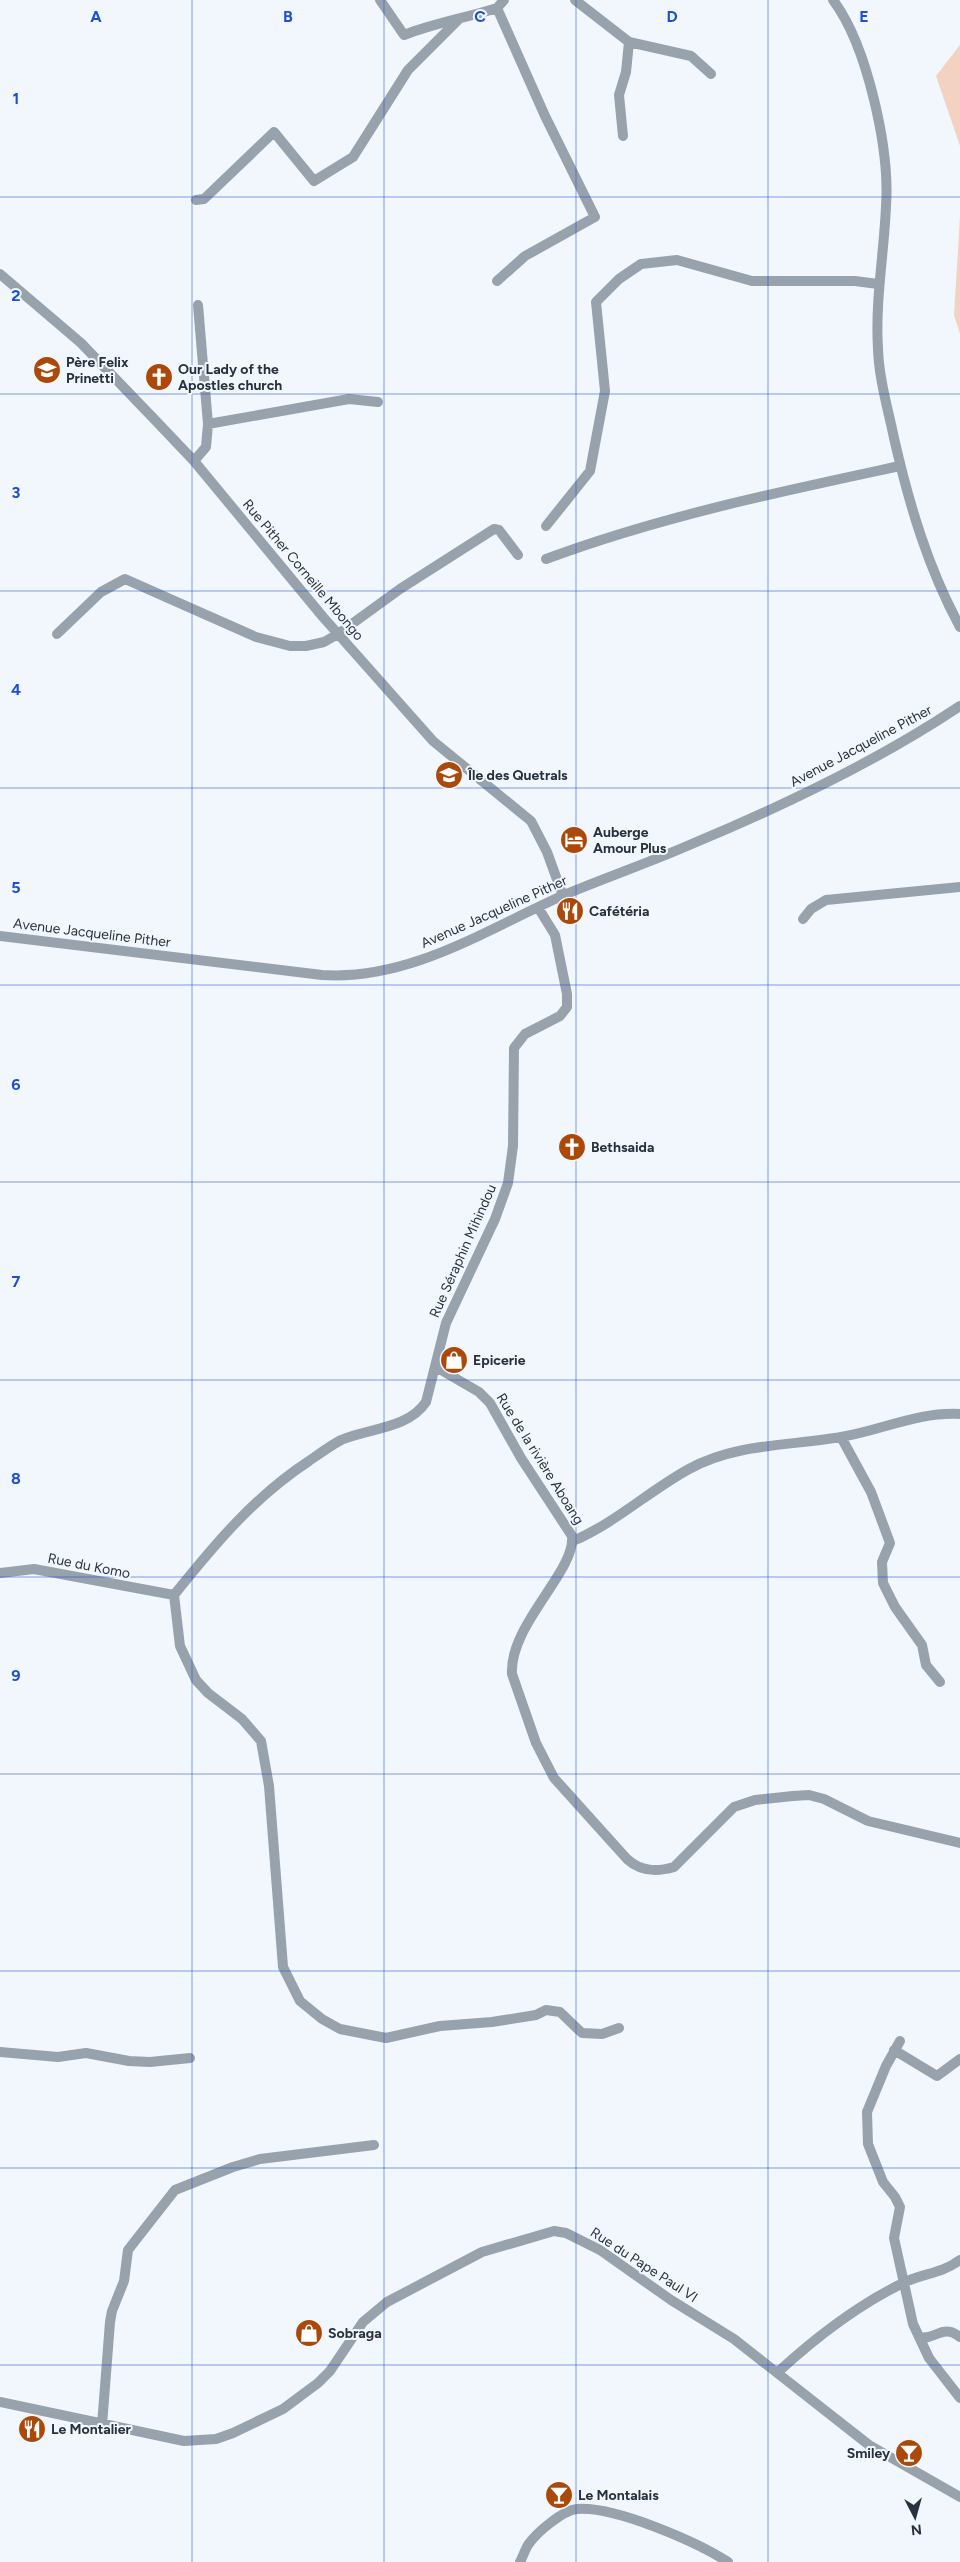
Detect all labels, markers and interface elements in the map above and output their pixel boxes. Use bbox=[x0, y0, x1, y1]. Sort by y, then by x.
text: A bbox=[90, 7, 102, 26]
text: B bbox=[283, 7, 293, 26]
text: C bbox=[474, 7, 486, 26]
text: D bbox=[666, 7, 678, 26]
text: E bbox=[859, 7, 869, 26]
text: 1 bbox=[13, 89, 19, 108]
text: 2 bbox=[11, 286, 21, 305]
place label: Père Felix Prinetti bbox=[66, 354, 129, 387]
school or university icon: Père Felix Prinetti bbox=[32, 355, 62, 385]
place label: Our Lady of the Apostles church bbox=[178, 361, 282, 394]
church icon: Our Lady of the Apostles church bbox=[144, 362, 174, 392]
text: 3 bbox=[12, 483, 21, 502]
street label: Rue Pither Corneille Mbongo bbox=[239, 496, 367, 644]
text: 4 bbox=[11, 680, 21, 699]
street label: Avenue Jacqueline Pither bbox=[787, 701, 935, 791]
school or university icon: Île des Quetrals bbox=[434, 760, 464, 790]
place label: Île des Quetrals bbox=[467, 767, 568, 784]
place label: Auberge Amour Plus bbox=[593, 824, 667, 857]
hotel icon: Auberge Amour Plus bbox=[559, 825, 589, 855]
street label: Avenue Jacqueline Pither bbox=[418, 872, 570, 952]
text: 5 bbox=[11, 878, 21, 897]
restaurant icon: Cafétéria bbox=[555, 896, 585, 926]
place label: Cafétéria bbox=[589, 903, 649, 920]
street label: Avenue Jacqueline Pither bbox=[12, 915, 172, 951]
text: 6 bbox=[11, 1075, 21, 1094]
church icon: Bethsaida bbox=[557, 1132, 587, 1162]
place label: Bethsaida bbox=[591, 1139, 654, 1156]
street label: Rue Séraphin Mihindou bbox=[426, 1182, 500, 1320]
text: 7 bbox=[12, 1272, 21, 1291]
shop icon: Epicerie bbox=[439, 1345, 469, 1375]
place label: Epicerie bbox=[473, 1352, 526, 1369]
street label: Rue de la rivière Aboang bbox=[493, 1390, 587, 1528]
text: 8 bbox=[11, 1469, 21, 1488]
street label: Rue du Komo bbox=[46, 1550, 132, 1582]
text: 9 bbox=[11, 1666, 21, 1685]
street label: Rue du Pape Paul VI bbox=[587, 2224, 701, 2306]
shop icon: Sobraga bbox=[294, 2318, 324, 2348]
place label: Sobraga bbox=[328, 2325, 382, 2342]
restaurant icon: Le Montalier bbox=[17, 2414, 47, 2444]
place label: Le Montalier bbox=[51, 2421, 132, 2438]
bar icon: Smiley bbox=[894, 2438, 924, 2468]
place label: Smiley bbox=[847, 2445, 891, 2462]
bar icon: Le Montalais bbox=[544, 2480, 574, 2510]
place label: Le Montalais bbox=[578, 2487, 659, 2504]
north arrow bbox=[890, 2492, 940, 2542]
text: N bbox=[910, 2520, 923, 2538]

